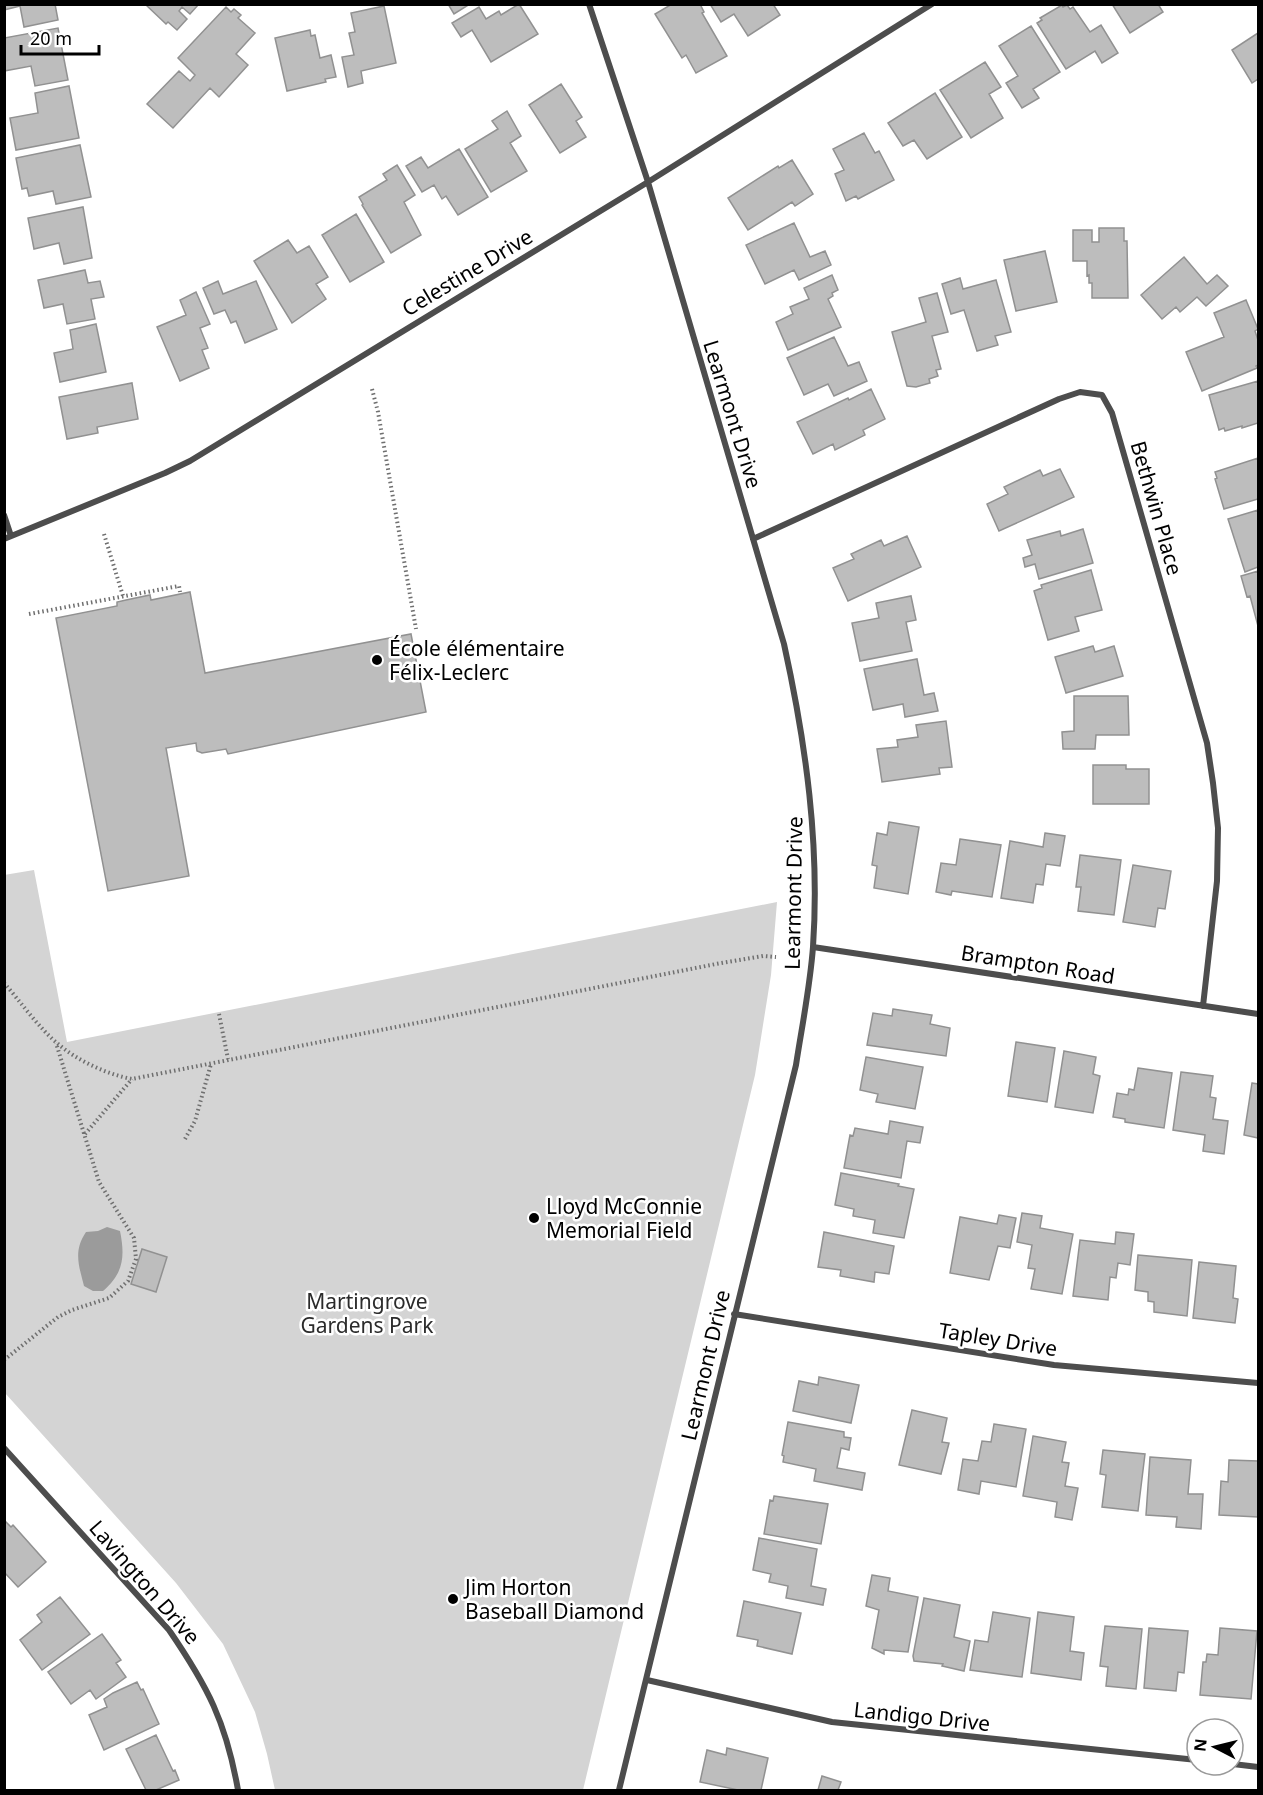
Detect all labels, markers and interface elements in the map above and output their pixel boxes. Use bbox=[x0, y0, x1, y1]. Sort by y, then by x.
scale bar bbox=[21, 18, 99, 56]
text: 20 m bbox=[30, 26, 72, 50]
street label: Celestine Drive bbox=[397, 222, 537, 322]
street label: Learmont Drive bbox=[697, 336, 769, 492]
street label: Bethwin Place bbox=[1124, 438, 1190, 578]
place label: École élémentaire Félix-Leclerc bbox=[389, 634, 565, 686]
marker: École élémentaire Félix-Leclerc bbox=[370, 653, 384, 667]
street label: Learmont Drive bbox=[778, 816, 808, 970]
street label: Brampton Road bbox=[959, 938, 1117, 990]
place label: Lloyd McConnie Memorial Field bbox=[546, 1192, 702, 1244]
marker: Lloyd McConnie Memorial Field bbox=[527, 1211, 541, 1225]
park label: Martingrove Gardens Park bbox=[301, 1287, 434, 1339]
street label: Learmont Drive bbox=[674, 1287, 736, 1443]
street label: Tapley Drive bbox=[937, 1316, 1059, 1362]
street label: Lavington Drive bbox=[83, 1514, 207, 1650]
place label: Jim Horton Baseball Diamond bbox=[463, 1573, 644, 1625]
marker: Jim Horton Baseball Diamond bbox=[446, 1592, 460, 1606]
street label: Landigo Drive bbox=[852, 1695, 992, 1737]
north arrow bbox=[1185, 1717, 1245, 1777]
text: N bbox=[1188, 1737, 1212, 1753]

